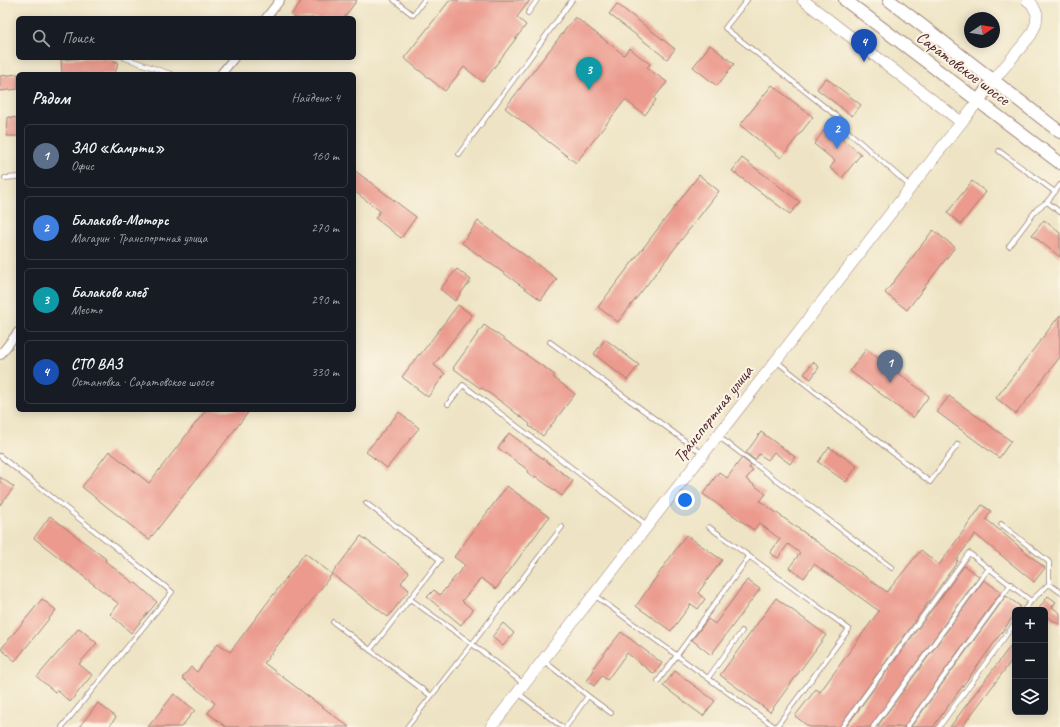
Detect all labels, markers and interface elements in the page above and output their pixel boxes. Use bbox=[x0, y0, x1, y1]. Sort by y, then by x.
north arrow bbox=[964, 12, 1000, 48]
search box bbox=[16, 16, 356, 60]
street label: Саратовское шоссе bbox=[912, 26, 1015, 111]
icon: search bbox=[30, 27, 52, 49]
text: Поиск bbox=[62, 29, 94, 48]
pin: 4 bbox=[851, 29, 877, 62]
pin: 3 bbox=[576, 57, 602, 90]
text: Рядом bbox=[32, 88, 70, 109]
text: Найдено: 4 bbox=[292, 90, 340, 106]
pin: 2 bbox=[824, 116, 850, 149]
text: ЗАО «Камрти» bbox=[71, 139, 164, 158]
text: 1 bbox=[43, 148, 49, 164]
text: 160 m bbox=[311, 148, 339, 164]
text: Офис bbox=[71, 158, 94, 174]
text: Балаково-Моторс bbox=[71, 211, 169, 230]
text: 2 bbox=[43, 220, 49, 236]
text: 270 m bbox=[311, 220, 339, 236]
text: Магазин · Транспортная улица bbox=[71, 230, 207, 246]
text: Балаково хлеб bbox=[71, 283, 146, 302]
text: 3 bbox=[43, 292, 49, 308]
text: 290 m bbox=[311, 292, 339, 308]
text: Место bbox=[71, 302, 102, 318]
pin: 1 bbox=[877, 350, 903, 383]
text: СТО ВАЗ bbox=[71, 355, 122, 374]
street label: Транспортная улица bbox=[669, 360, 758, 467]
text: 4 bbox=[43, 364, 49, 380]
text: 330 m bbox=[311, 364, 339, 380]
text: Остановка · Саратовское шоссе bbox=[71, 374, 213, 390]
your location bbox=[675, 490, 695, 510]
map controls bbox=[1012, 607, 1048, 715]
button: + bbox=[1012, 607, 1048, 643]
button: − bbox=[1012, 643, 1048, 679]
button: layers bbox=[1012, 679, 1048, 715]

